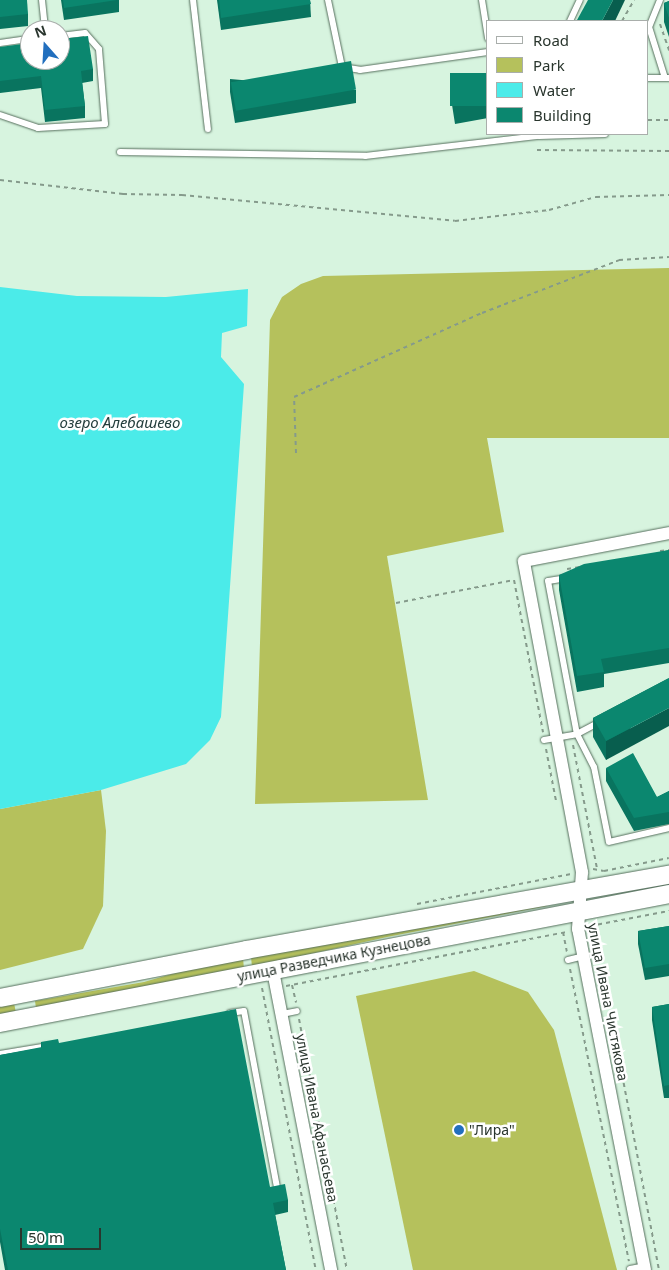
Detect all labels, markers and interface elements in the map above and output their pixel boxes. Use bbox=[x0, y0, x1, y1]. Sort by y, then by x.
north arrow bbox=[20, 20, 70, 70]
text: N bbox=[32, 20, 49, 42]
legend bbox=[487, 20, 649, 135]
text: Road bbox=[533, 30, 569, 50]
text: Park bbox=[533, 55, 565, 75]
text: Water bbox=[533, 80, 575, 100]
text: Building bbox=[533, 105, 591, 125]
water label: озеро Алебашево bbox=[59, 414, 181, 432]
street label: улица Ивана Чистякова bbox=[584, 922, 632, 1082]
street label: улица Разведчика Кузнецова bbox=[236, 931, 432, 985]
street label: улица Ивана Афанасьева bbox=[292, 1033, 342, 1203]
place label: "Лира" bbox=[469, 1122, 515, 1138]
marker: "Лира" bbox=[453, 1124, 465, 1136]
scale bar bbox=[22, 1218, 104, 1250]
text: 50 m bbox=[28, 1227, 63, 1247]

